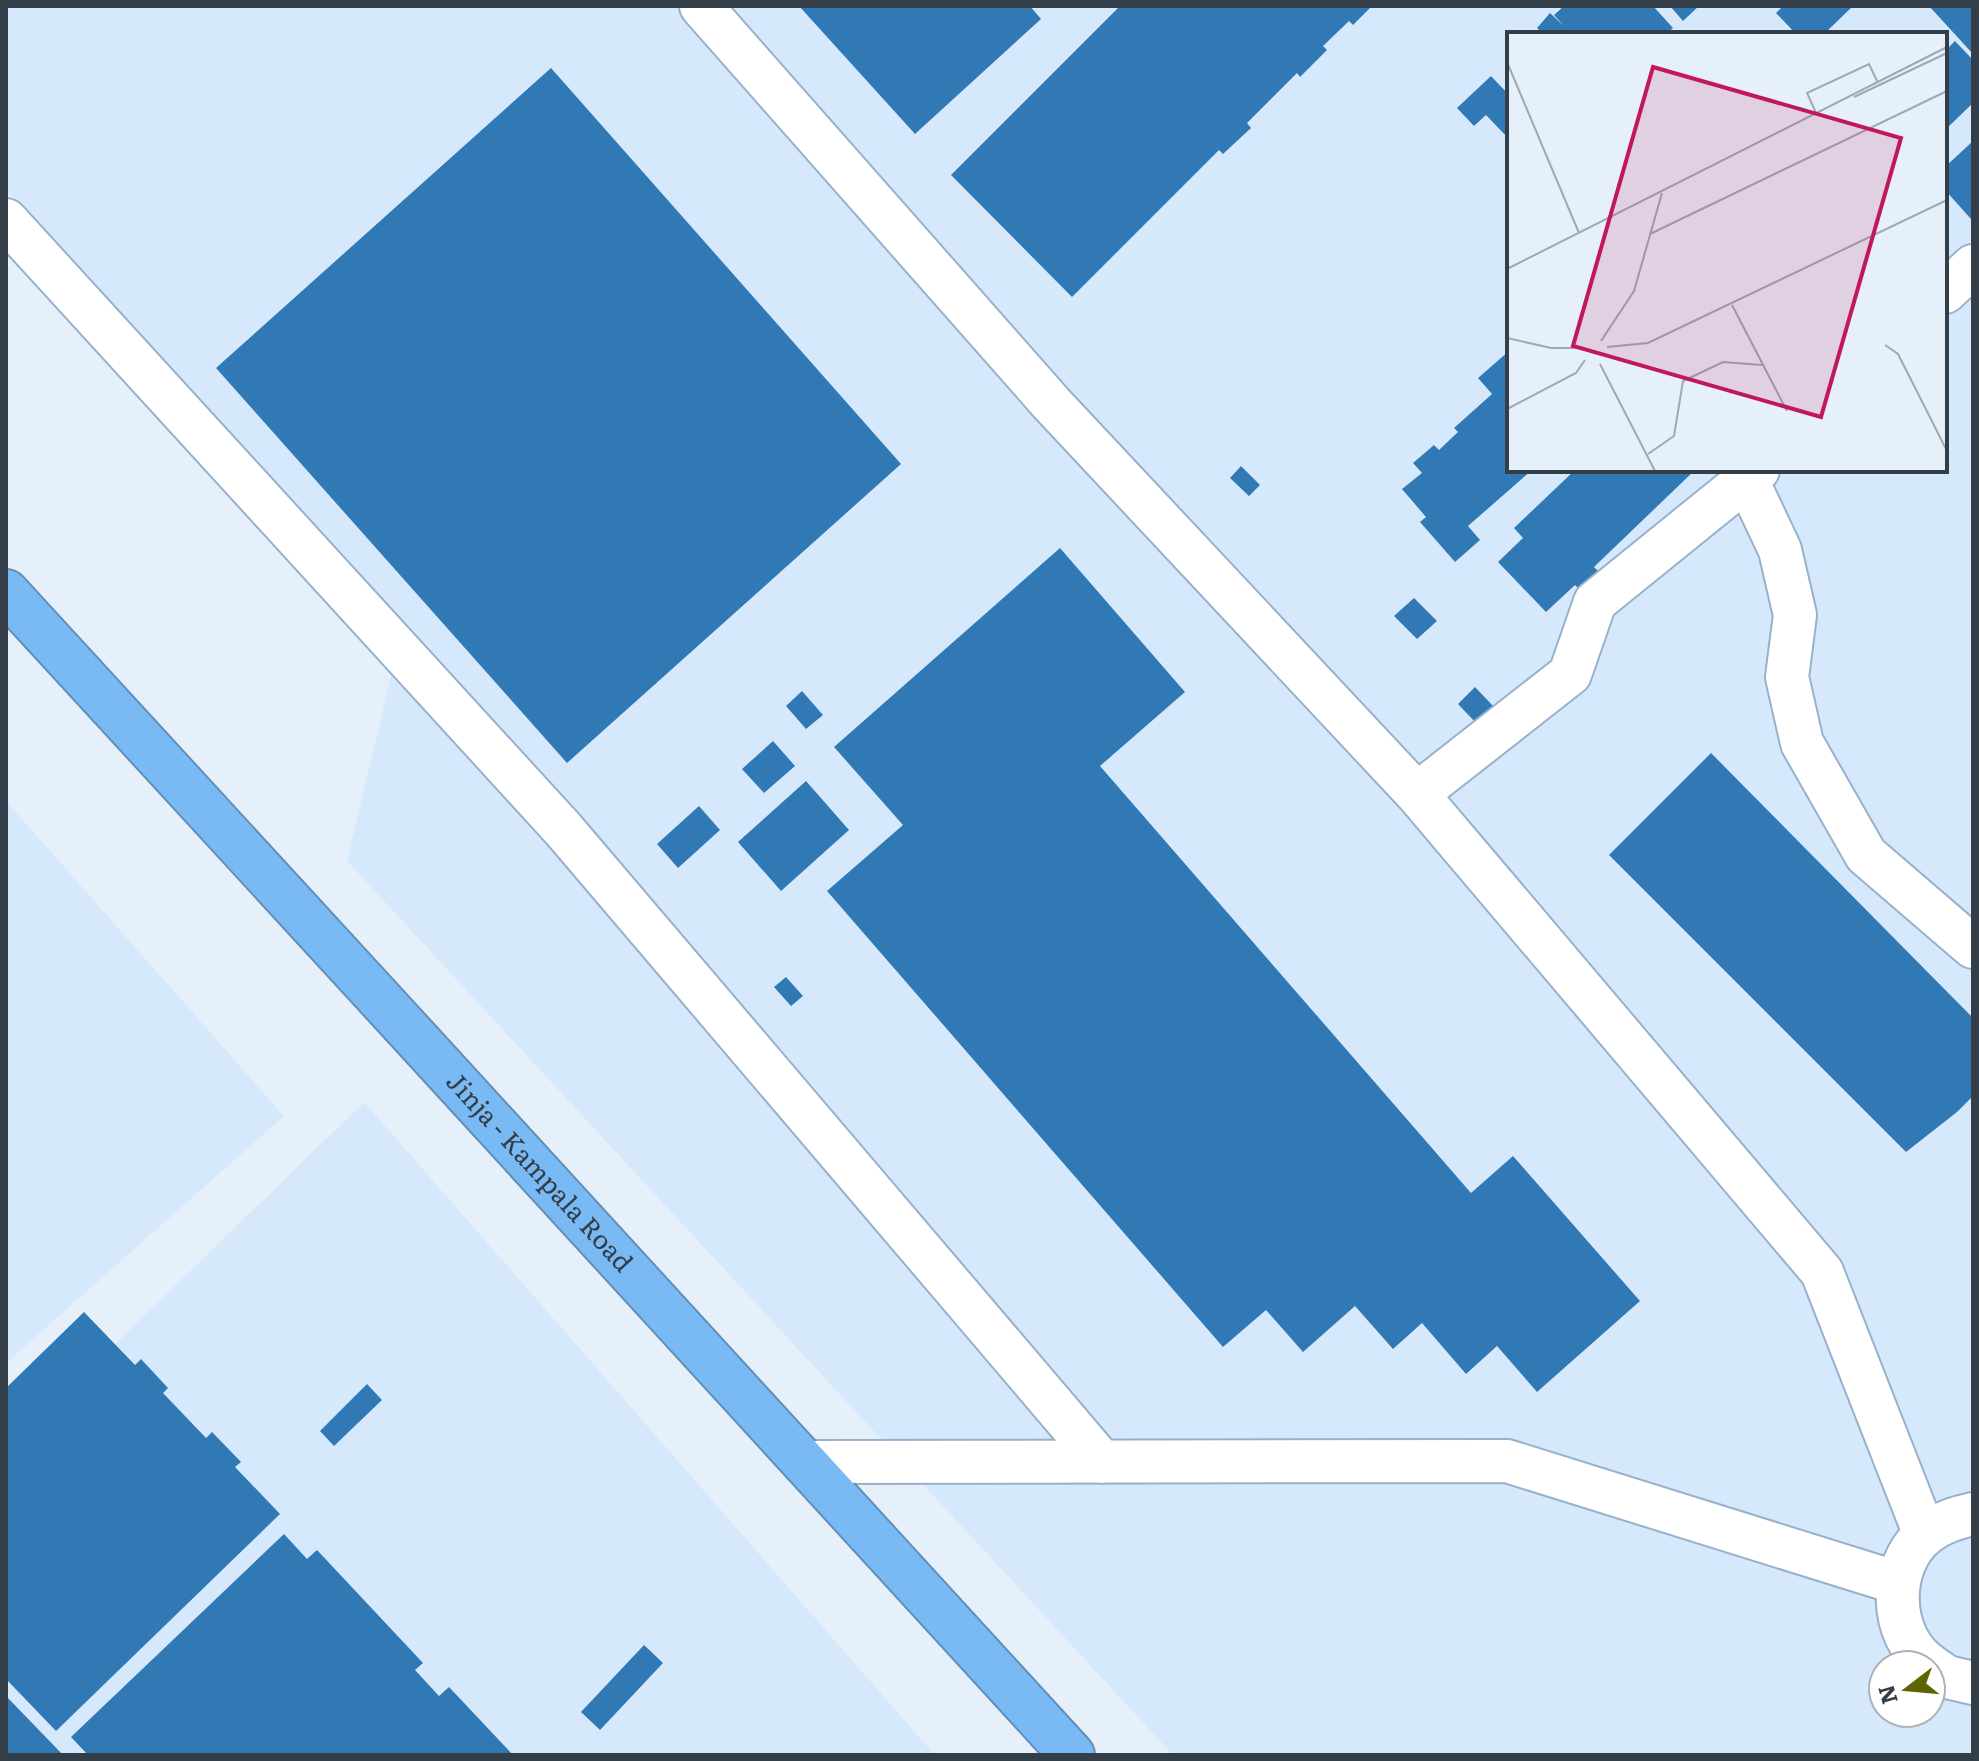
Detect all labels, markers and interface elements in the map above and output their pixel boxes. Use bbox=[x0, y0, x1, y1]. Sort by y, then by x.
inset map bbox=[1507, 32, 1947, 472]
street label: Jinja - Kampala Road bbox=[439, 1062, 644, 1280]
north arrow bbox=[1867, 1649, 1947, 1729]
text: N bbox=[1868, 1682, 1905, 1708]

